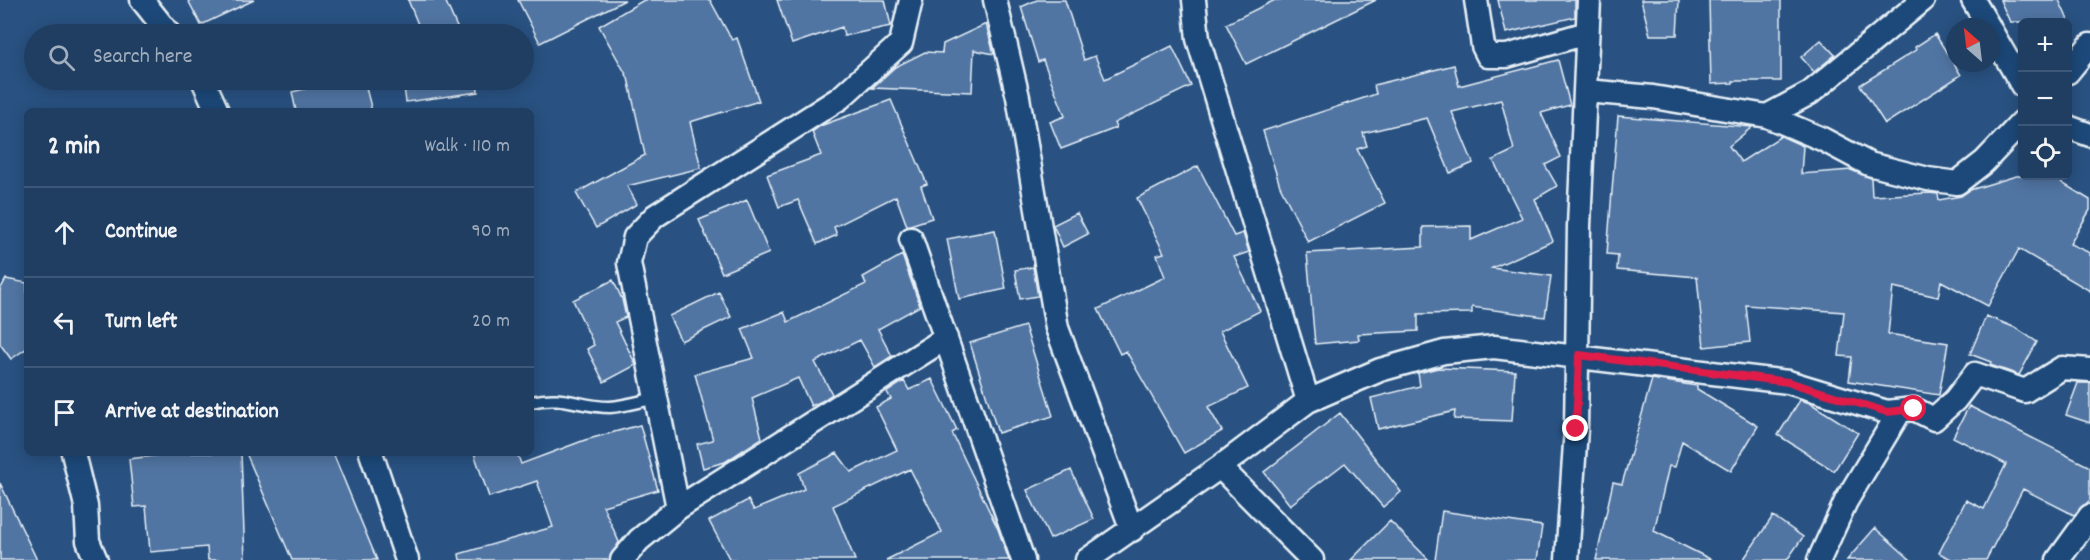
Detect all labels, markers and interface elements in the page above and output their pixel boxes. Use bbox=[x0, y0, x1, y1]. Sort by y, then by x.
north arrow bbox=[1946, 18, 2000, 72]
map controls bbox=[2018, 18, 2072, 180]
button: + bbox=[2018, 18, 2072, 72]
search box bbox=[24, 24, 534, 90]
icon: search bbox=[45, 41, 78, 74]
text: Search here bbox=[93, 42, 192, 73]
button: − bbox=[2018, 72, 2072, 126]
button: locate bbox=[2018, 126, 2072, 180]
text: 2 min bbox=[48, 129, 100, 166]
text: Walk · 110 m bbox=[424, 133, 510, 161]
icon: ahead bbox=[48, 216, 81, 249]
text: Continue bbox=[105, 217, 177, 248]
text: 90 m bbox=[472, 218, 510, 246]
icon: left bbox=[48, 306, 81, 339]
text: Turn left bbox=[105, 307, 177, 338]
text: 20 m bbox=[472, 308, 510, 336]
route start bbox=[1900, 395, 1926, 421]
icon: arrive bbox=[48, 396, 81, 429]
text: Arrive at destination bbox=[105, 397, 279, 428]
route end bbox=[1562, 415, 1588, 441]

